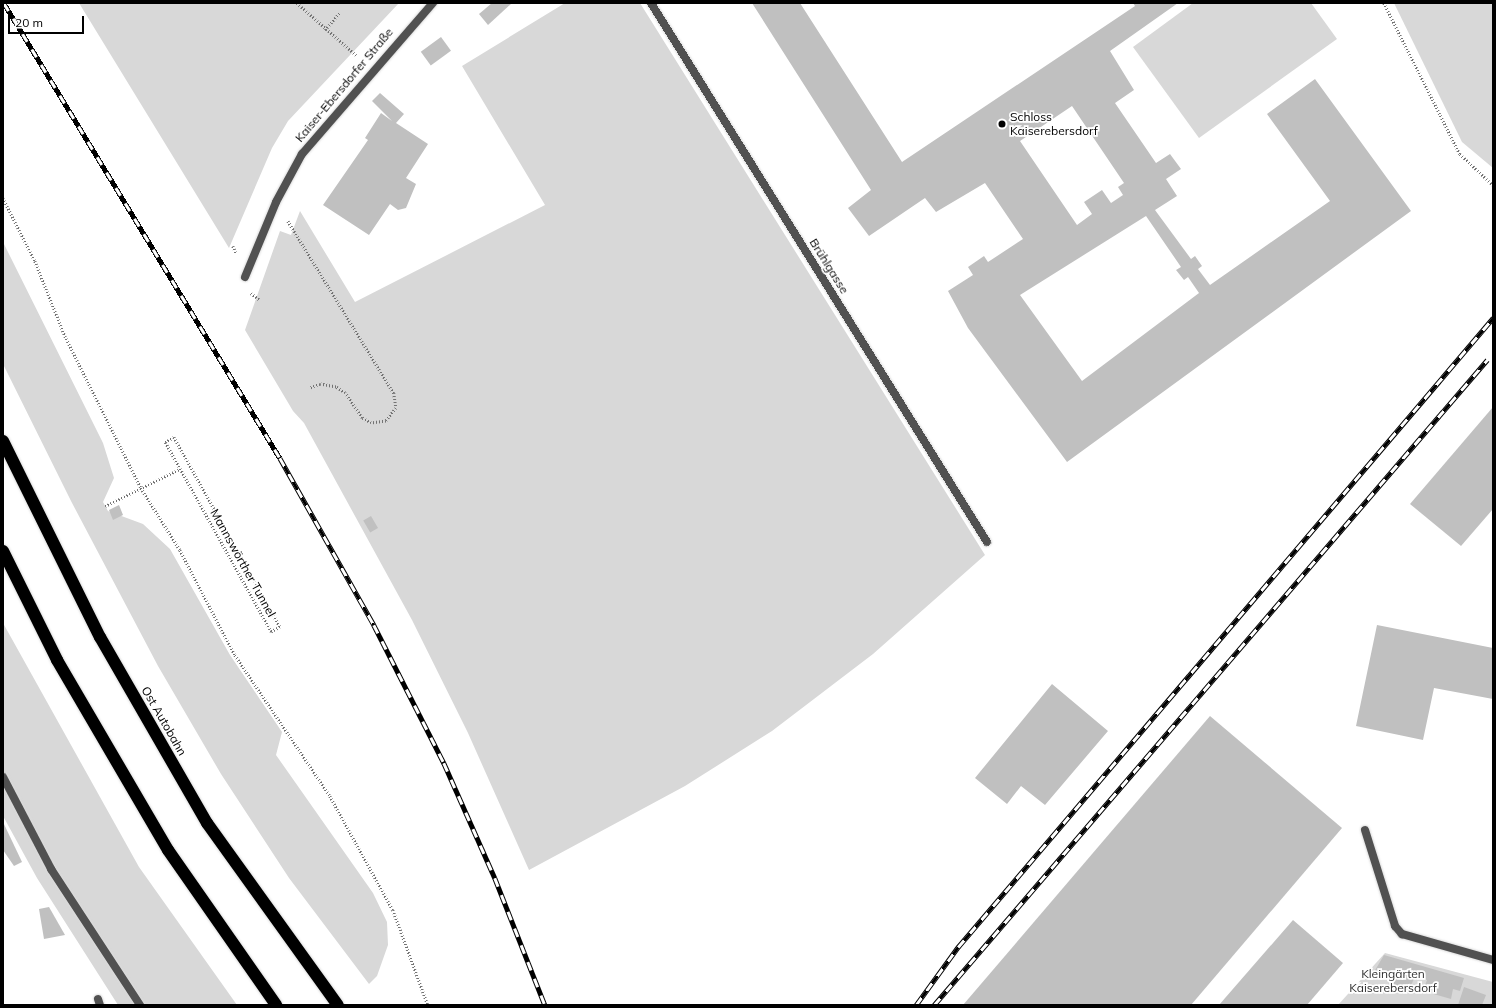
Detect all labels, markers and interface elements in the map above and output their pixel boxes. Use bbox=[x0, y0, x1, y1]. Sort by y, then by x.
scale bar bbox=[10, 8, 86, 34]
text: 20 m bbox=[15, 15, 43, 30]
street label: Kaiser-Ebersdorfer Straße bbox=[292, 25, 396, 145]
place label: Schloss Kaiserebersdorf bbox=[1010, 110, 1098, 138]
marker: Schloss Kaiserebersdorf bbox=[997, 119, 1007, 129]
street label: Brühlgasse bbox=[806, 236, 852, 296]
street label: Mannswörther Tunnel bbox=[207, 506, 279, 620]
street label: Ost Autobahn bbox=[138, 684, 190, 758]
park label: Kleingärten Kaiserebersdorf bbox=[1349, 967, 1437, 995]

